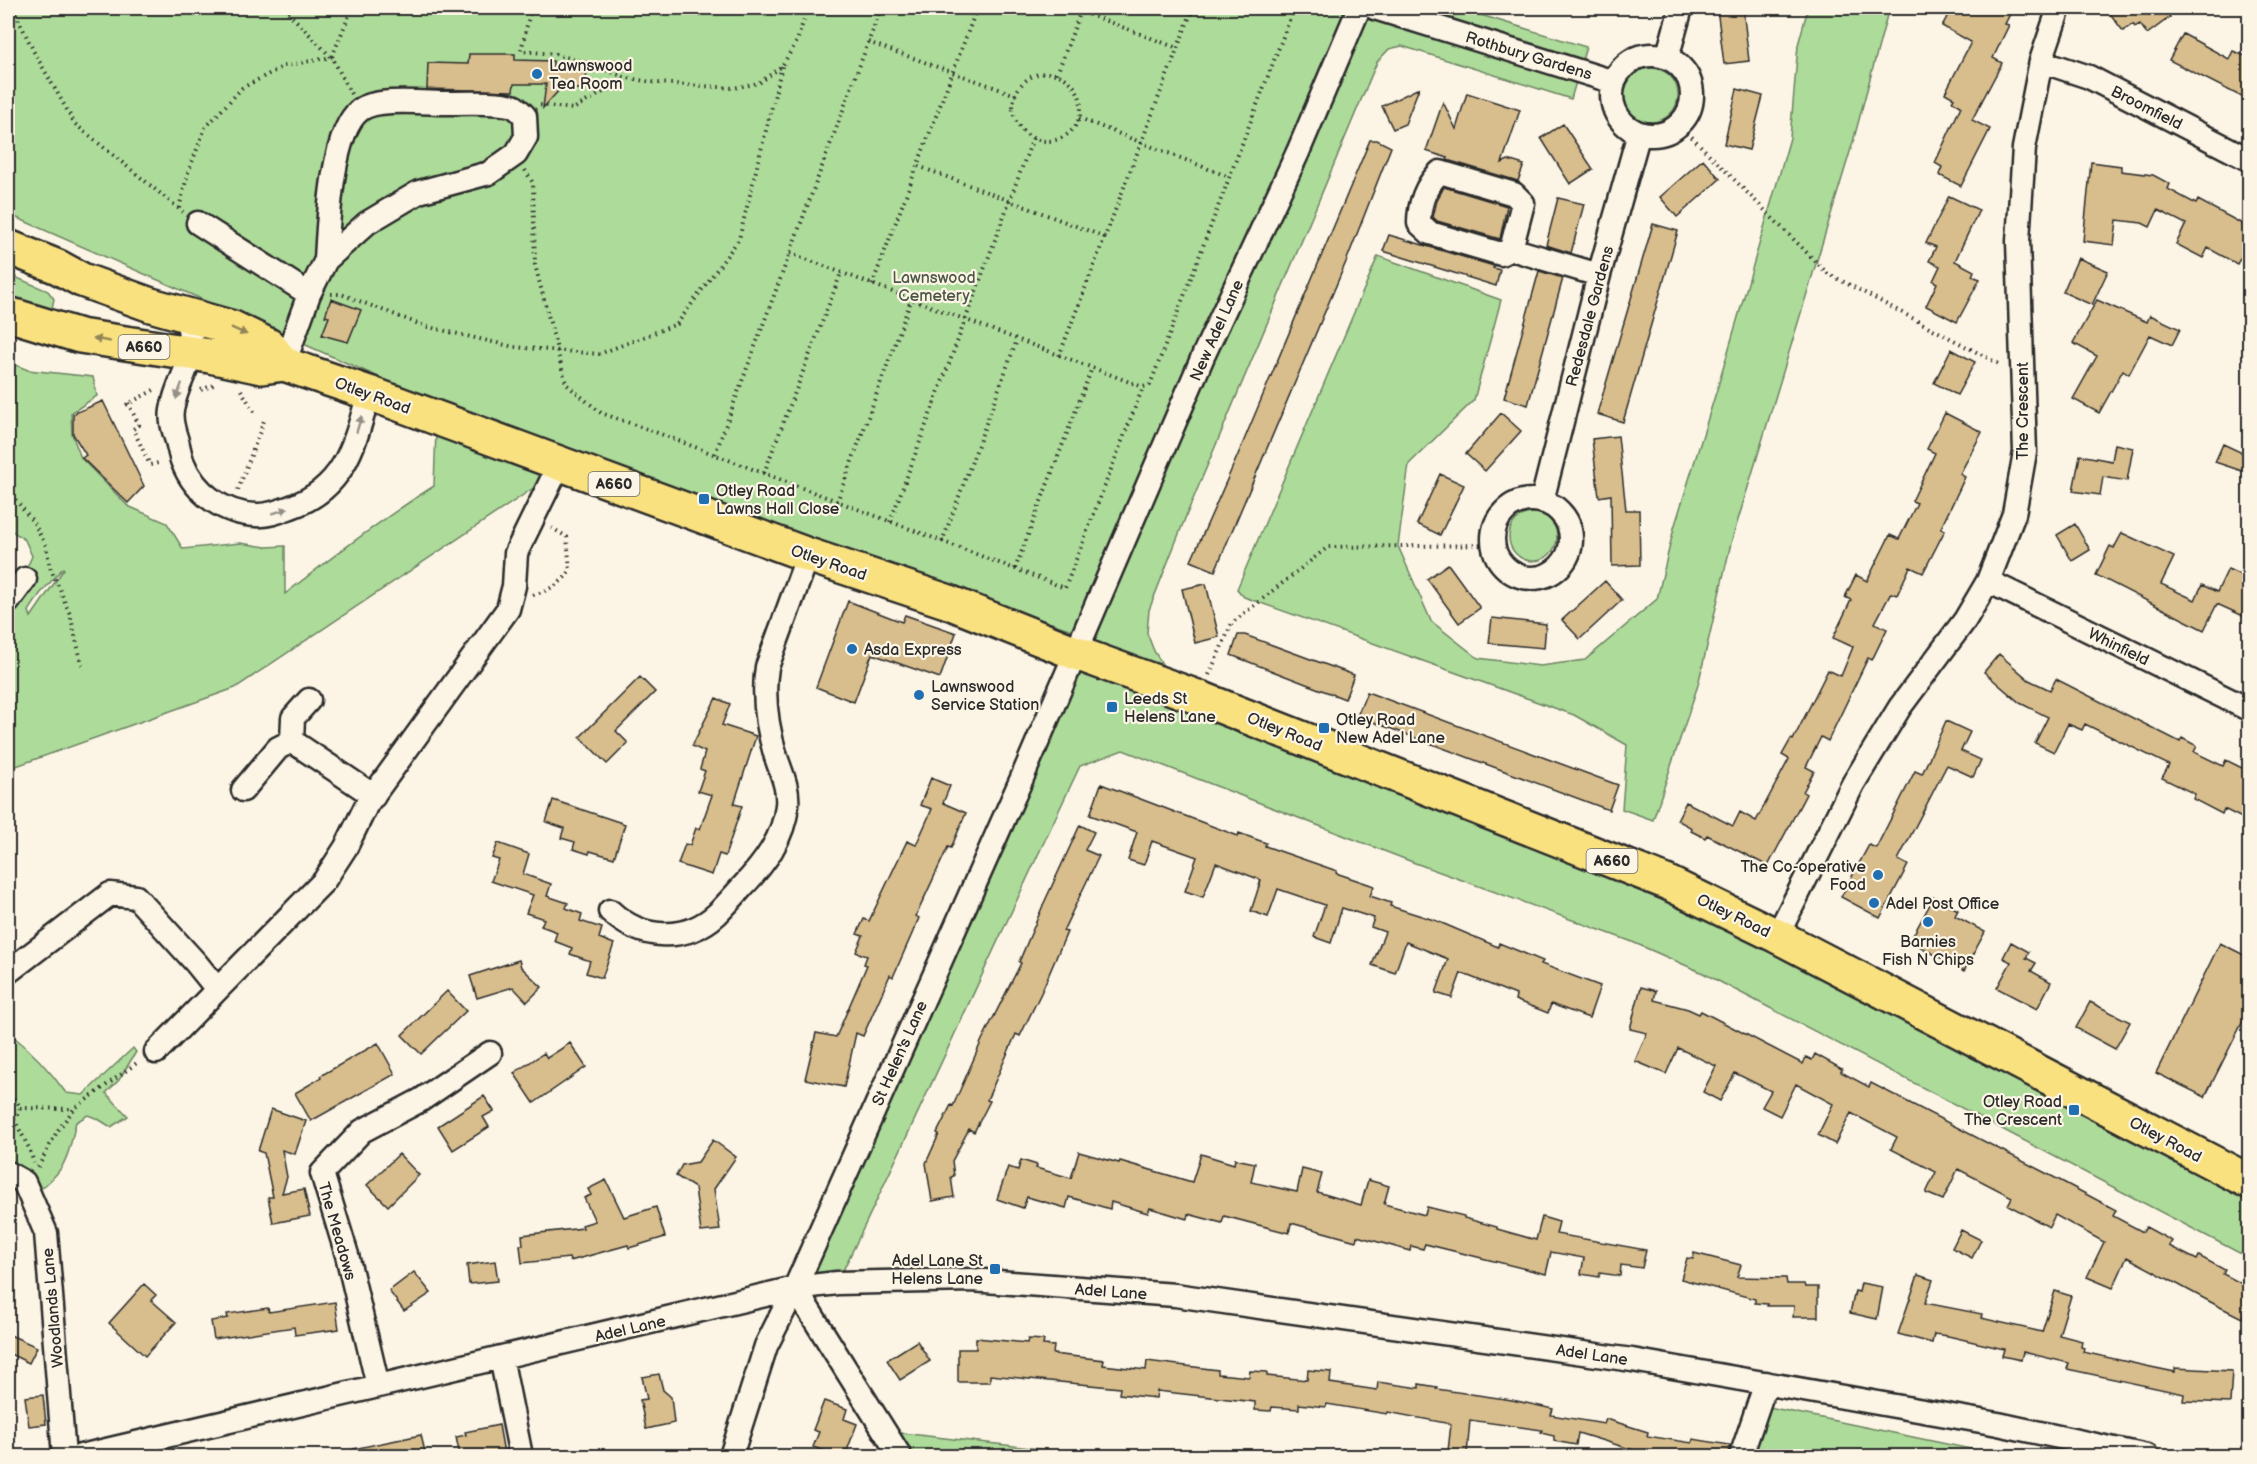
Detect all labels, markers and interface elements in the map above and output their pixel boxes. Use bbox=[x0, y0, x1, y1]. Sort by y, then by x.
street label: Rothbury Gardens bbox=[1463, 28, 1594, 85]
place label: Lawnswood Tea Room bbox=[549, 57, 632, 94]
marker: Lawnswood Tea Room bbox=[530, 67, 544, 81]
street label: Broomfield bbox=[2107, 82, 2185, 134]
street label: Redesdale Gardens bbox=[1563, 244, 1618, 389]
park label: Lawnswood Cemetery bbox=[892, 269, 976, 306]
street label: New Adel Lane bbox=[1187, 277, 1248, 384]
one-way arrow bbox=[231, 327, 248, 336]
one-way arrow bbox=[92, 335, 111, 344]
road number: A660 bbox=[118, 335, 170, 359]
street label: The Crescent bbox=[2014, 362, 2033, 460]
street label: Otley Road bbox=[332, 374, 413, 419]
one-way arrow bbox=[173, 382, 183, 400]
one-way arrow bbox=[355, 415, 365, 433]
road number: A660 bbox=[588, 472, 640, 496]
place label: Otley Road Lawns Hall Close bbox=[716, 482, 840, 519]
marker: Otley Road Lawns Hall Close bbox=[697, 492, 711, 506]
one-way arrow bbox=[271, 505, 289, 515]
street label: Otley Road bbox=[788, 542, 869, 585]
street label: Whinfield bbox=[2085, 624, 2152, 670]
place label: Asda Express bbox=[864, 641, 962, 660]
marker: Asda Express bbox=[845, 642, 859, 656]
place label: Lawnswood Service Station bbox=[931, 678, 1039, 715]
marker: Lawnswood Service Station bbox=[912, 688, 926, 702]
place label: Leeds St Helens Lane bbox=[1124, 690, 1216, 727]
marker: Leeds St Helens Lane bbox=[1105, 700, 1119, 714]
street label: Otley Road bbox=[1244, 709, 1325, 756]
place label: Otley Road New Adel Lane bbox=[1336, 711, 1445, 748]
marker: Otley Road New Adel Lane bbox=[1317, 721, 1331, 735]
road number: A660 bbox=[1586, 849, 1638, 873]
place label: The Co-operative Food bbox=[1740, 858, 1867, 895]
marker: The Co-operative Food bbox=[1871, 868, 1885, 882]
street label: Otley Road bbox=[1694, 890, 1773, 942]
place label: Adel Post Office bbox=[1886, 895, 2000, 914]
marker: Adel Post Office bbox=[1867, 896, 1881, 910]
marker: Barnies Fish N Chips bbox=[1921, 915, 1935, 929]
place label: Barnies Fish N Chips bbox=[1882, 933, 1974, 970]
street label: St Helen's Lane bbox=[869, 998, 932, 1109]
place label: Otley Road The Crescent bbox=[1964, 1093, 2062, 1130]
marker: Otley Road The Crescent bbox=[2067, 1103, 2081, 1117]
street label: Otley Road bbox=[2126, 1113, 2205, 1167]
street label: The Meadows bbox=[314, 1180, 360, 1283]
street label: Woodlands Lane bbox=[39, 1247, 68, 1369]
place label: Adel Lane St Helens Lane bbox=[891, 1252, 984, 1289]
marker: Adel Lane St Helens Lane bbox=[988, 1262, 1002, 1276]
street label: Adel Lane bbox=[1074, 1280, 1148, 1305]
street label: Adel Lane bbox=[593, 1312, 668, 1347]
street label: Adel Lane bbox=[1555, 1341, 1629, 1370]

